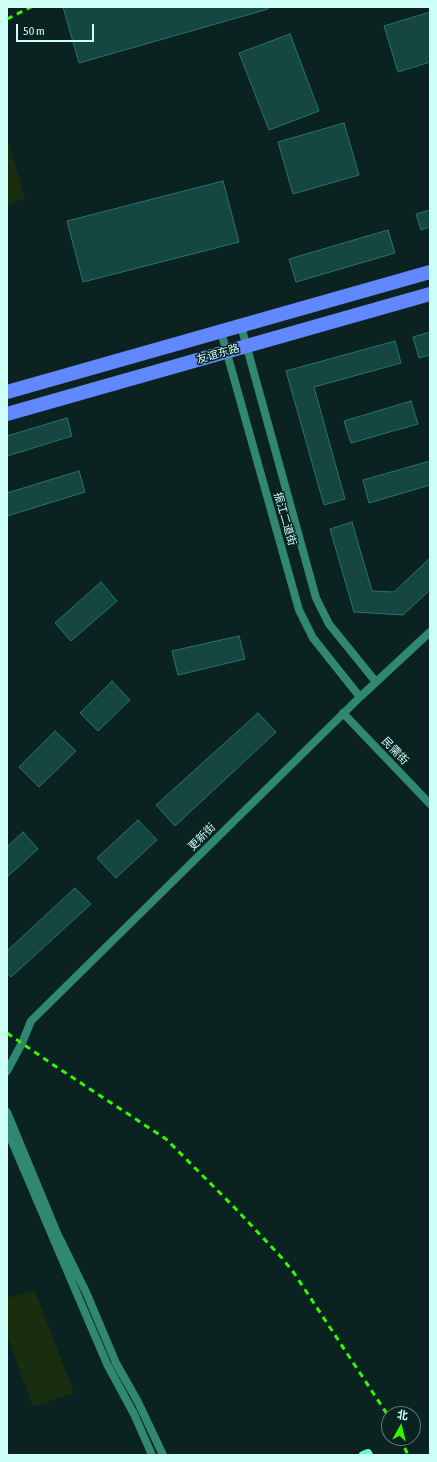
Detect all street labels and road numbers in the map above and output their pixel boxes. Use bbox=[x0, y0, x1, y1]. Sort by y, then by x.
street label: 友谊东路 bbox=[195, 342, 241, 366]
street label: 振江二道街 bbox=[271, 491, 299, 547]
street label: 民需街 bbox=[379, 735, 411, 767]
street label: 更新街 bbox=[186, 821, 218, 853]

